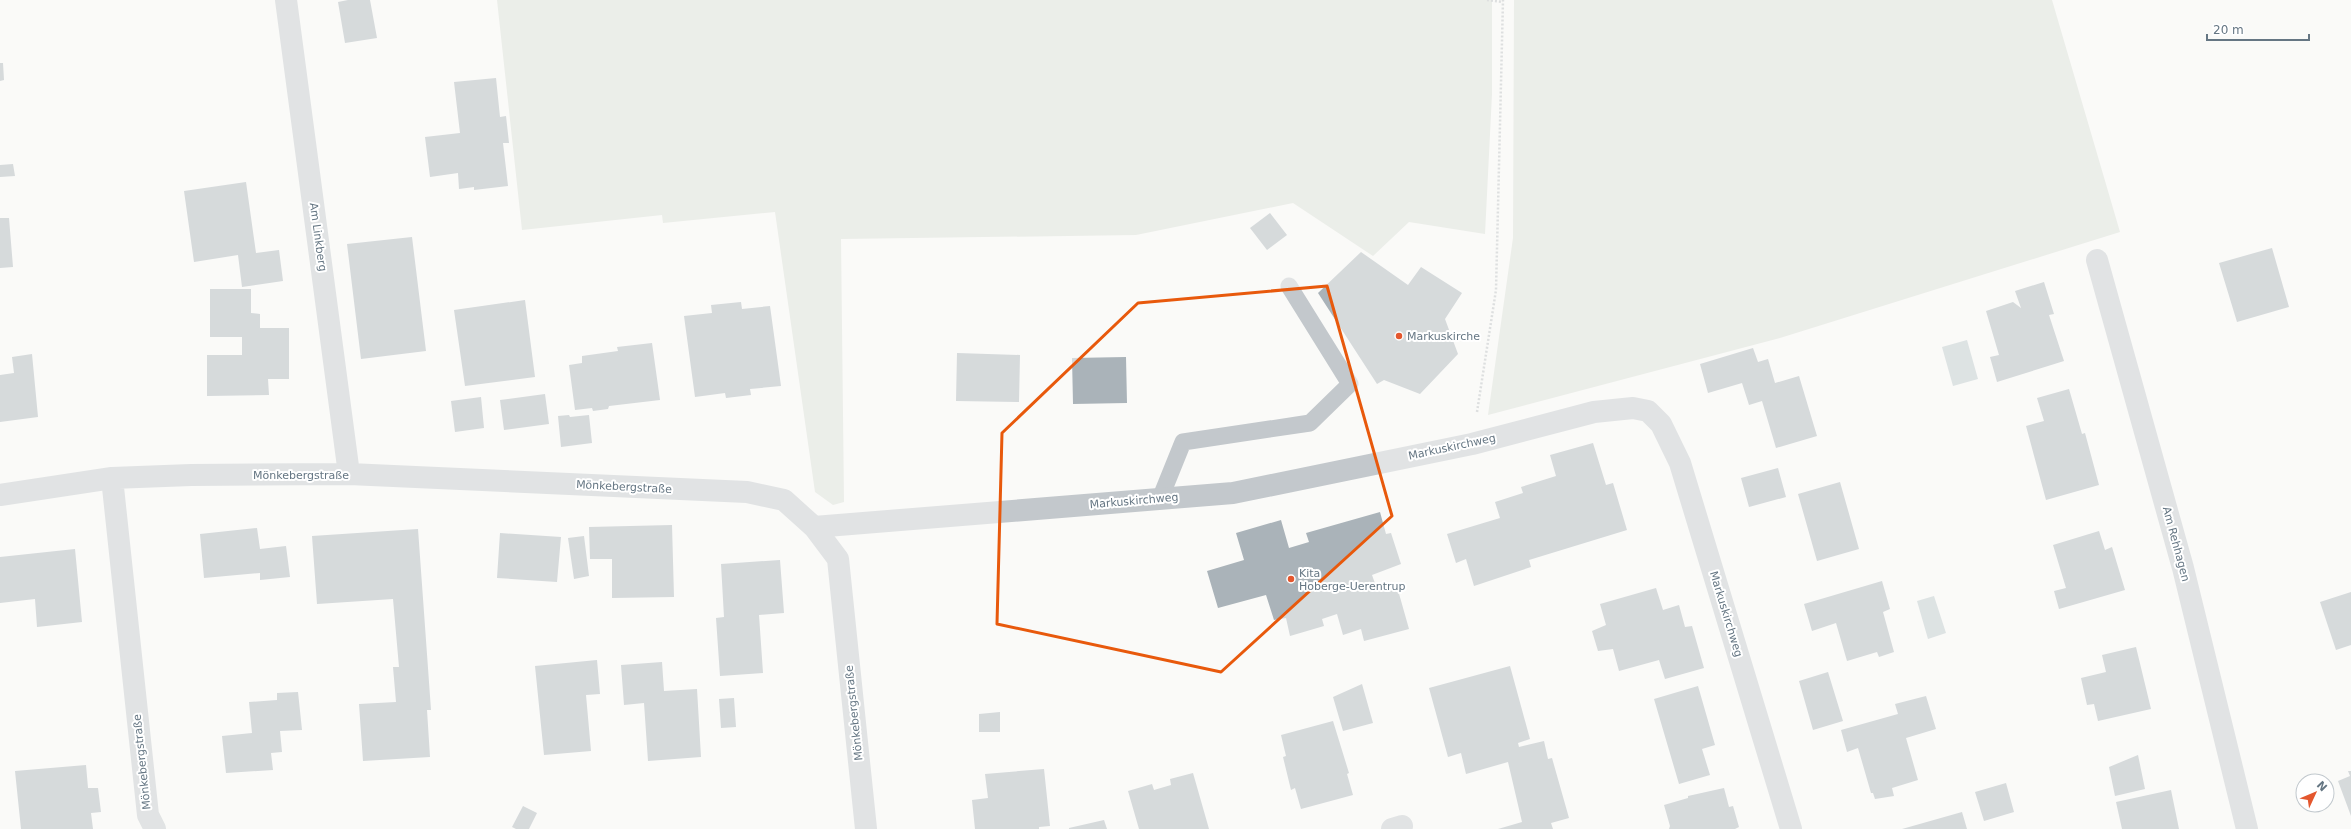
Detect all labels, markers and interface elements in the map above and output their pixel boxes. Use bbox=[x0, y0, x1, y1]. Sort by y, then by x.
scale bar bbox=[2207, 16, 2309, 42]
text: 20 m bbox=[2213, 23, 2244, 37]
street label: Am Linkberg bbox=[307, 202, 329, 272]
place label: Markuskirche bbox=[1407, 330, 1480, 343]
marker: Markuskirche bbox=[1394, 331, 1404, 341]
street label: Markuskirchweg bbox=[1407, 431, 1497, 463]
street label: Mönkebergstraße bbox=[253, 469, 349, 482]
street label: Mönkebergstraße bbox=[576, 478, 673, 496]
street label: Markuskirchweg bbox=[1089, 491, 1179, 511]
street label: Am Rehhagen bbox=[2160, 505, 2192, 583]
place label: Kita Hoberge-Uerentrup bbox=[1299, 567, 1405, 593]
street label: Markuskirchweg bbox=[1707, 570, 1745, 658]
marker: Kita Hoberge-Uerentrup bbox=[1286, 574, 1296, 584]
street label: Mönkebergstraße bbox=[842, 664, 865, 761]
street label: Mönkebergstraße bbox=[130, 713, 153, 810]
north arrow bbox=[2295, 773, 2335, 813]
text: N bbox=[2314, 779, 2330, 794]

